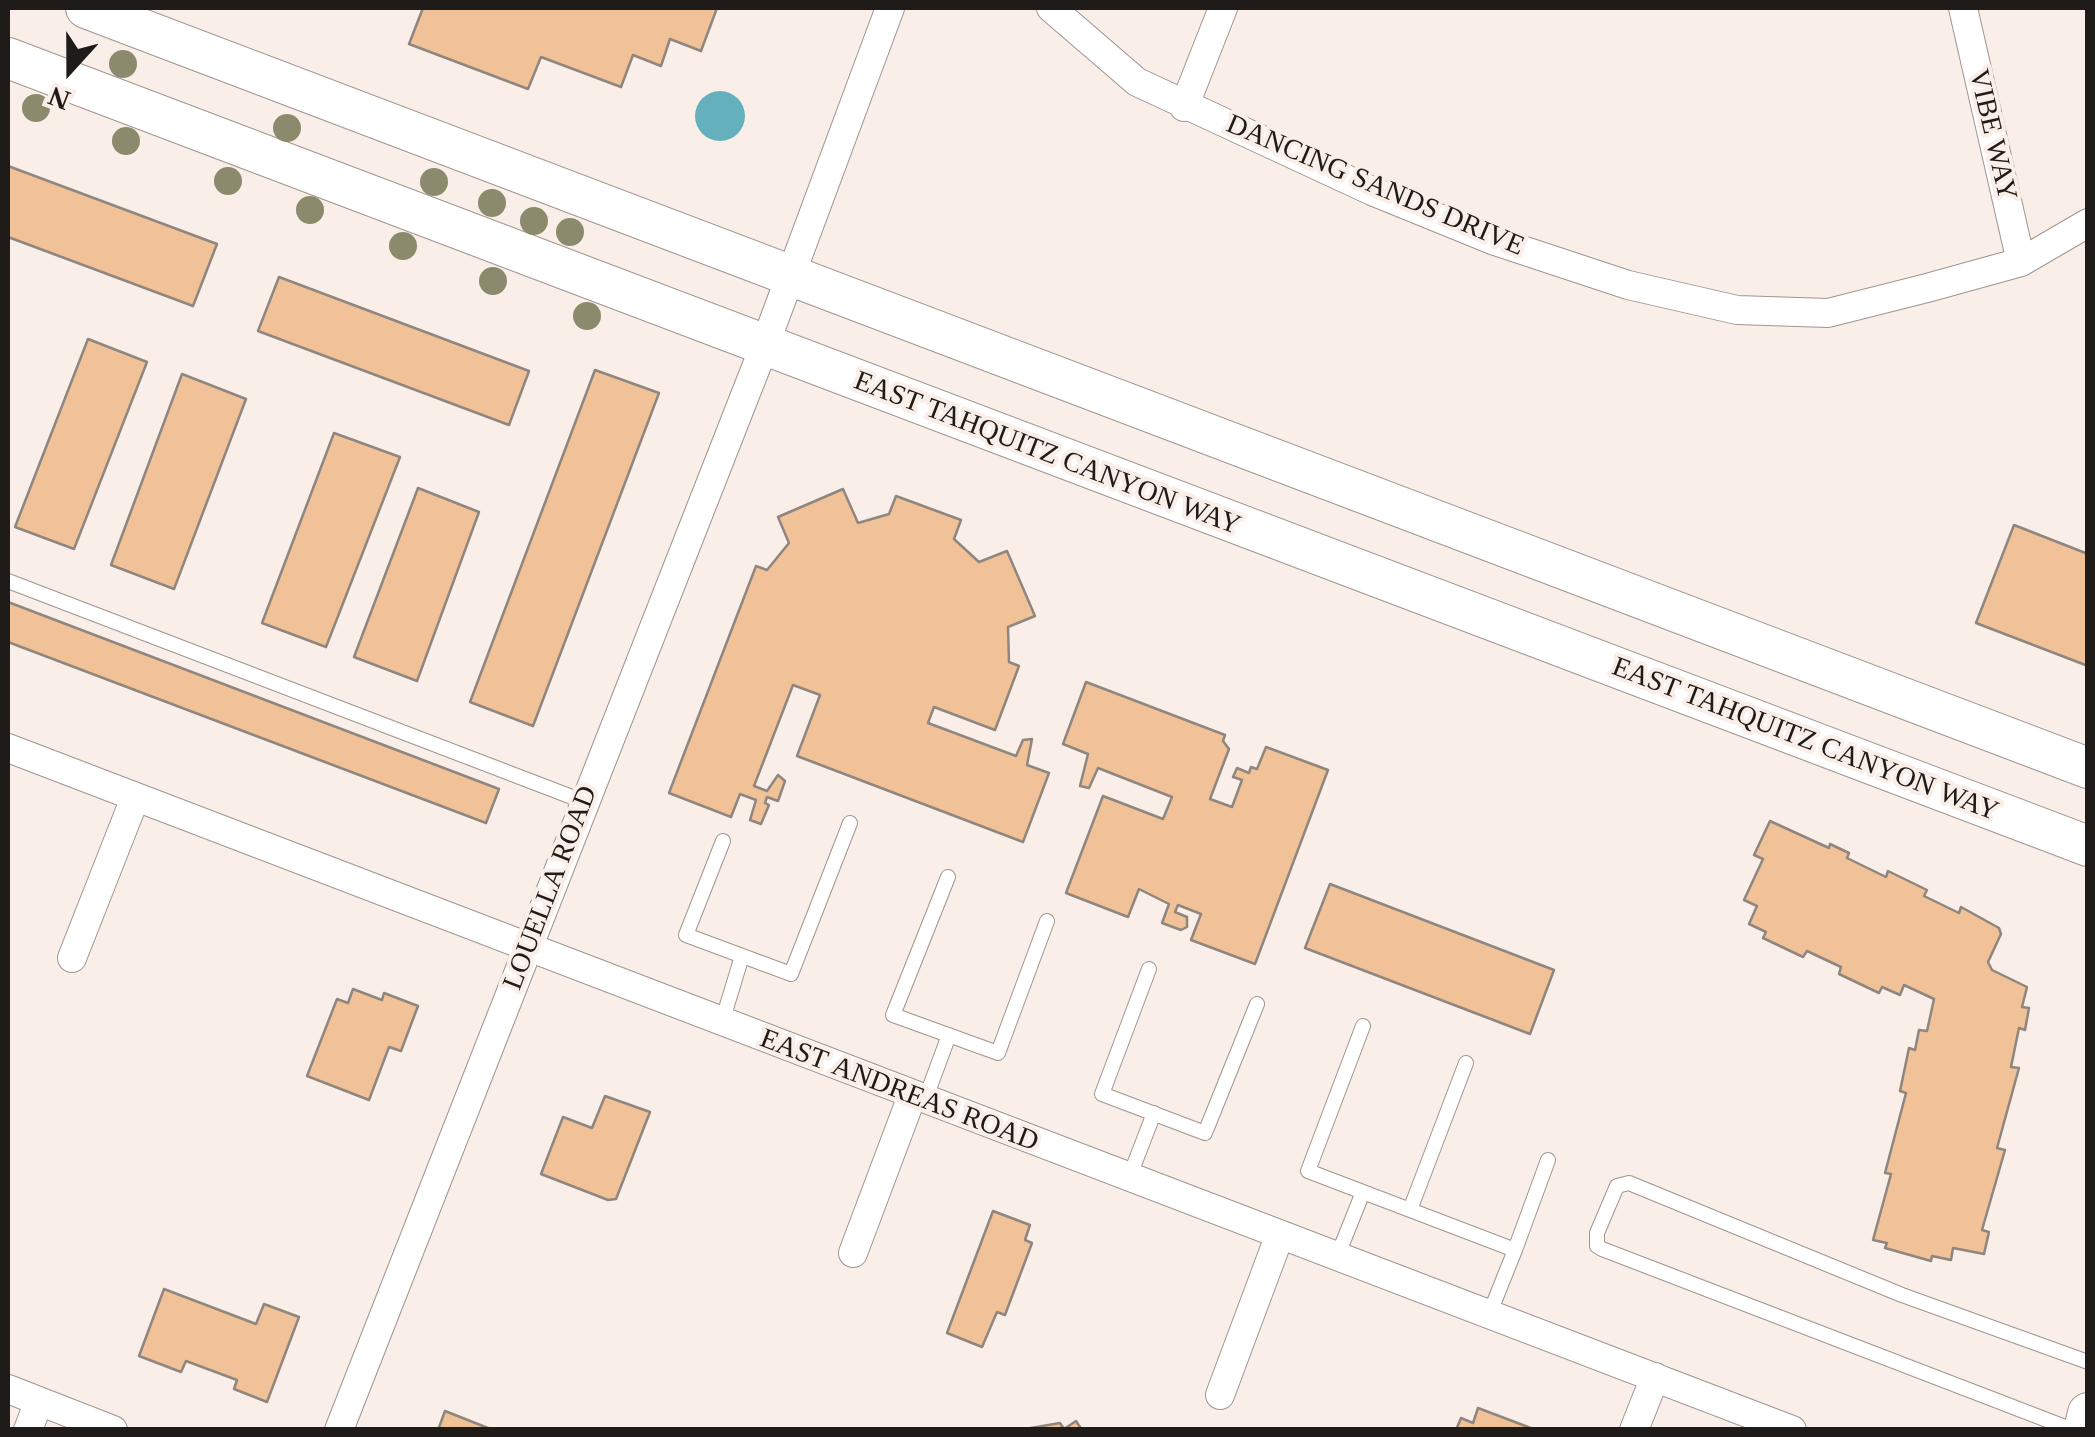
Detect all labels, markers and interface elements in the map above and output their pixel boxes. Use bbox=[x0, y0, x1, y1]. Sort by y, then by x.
north arrow bbox=[20, 20, 120, 120]
street label: VIBE WAY bbox=[1961, 66, 2023, 204]
text: N bbox=[44, 80, 74, 117]
street label: DANCING SANDS DRIVE bbox=[1221, 108, 1529, 264]
street label: EAST TAHQUITZ CANYON WAY bbox=[849, 365, 1245, 543]
street label: EAST TAHQUITZ CANYON WAY bbox=[1607, 651, 2003, 829]
street label: LOUELLA ROAD bbox=[497, 781, 605, 995]
street label: EAST ANDREAS ROAD bbox=[755, 1022, 1043, 1160]

